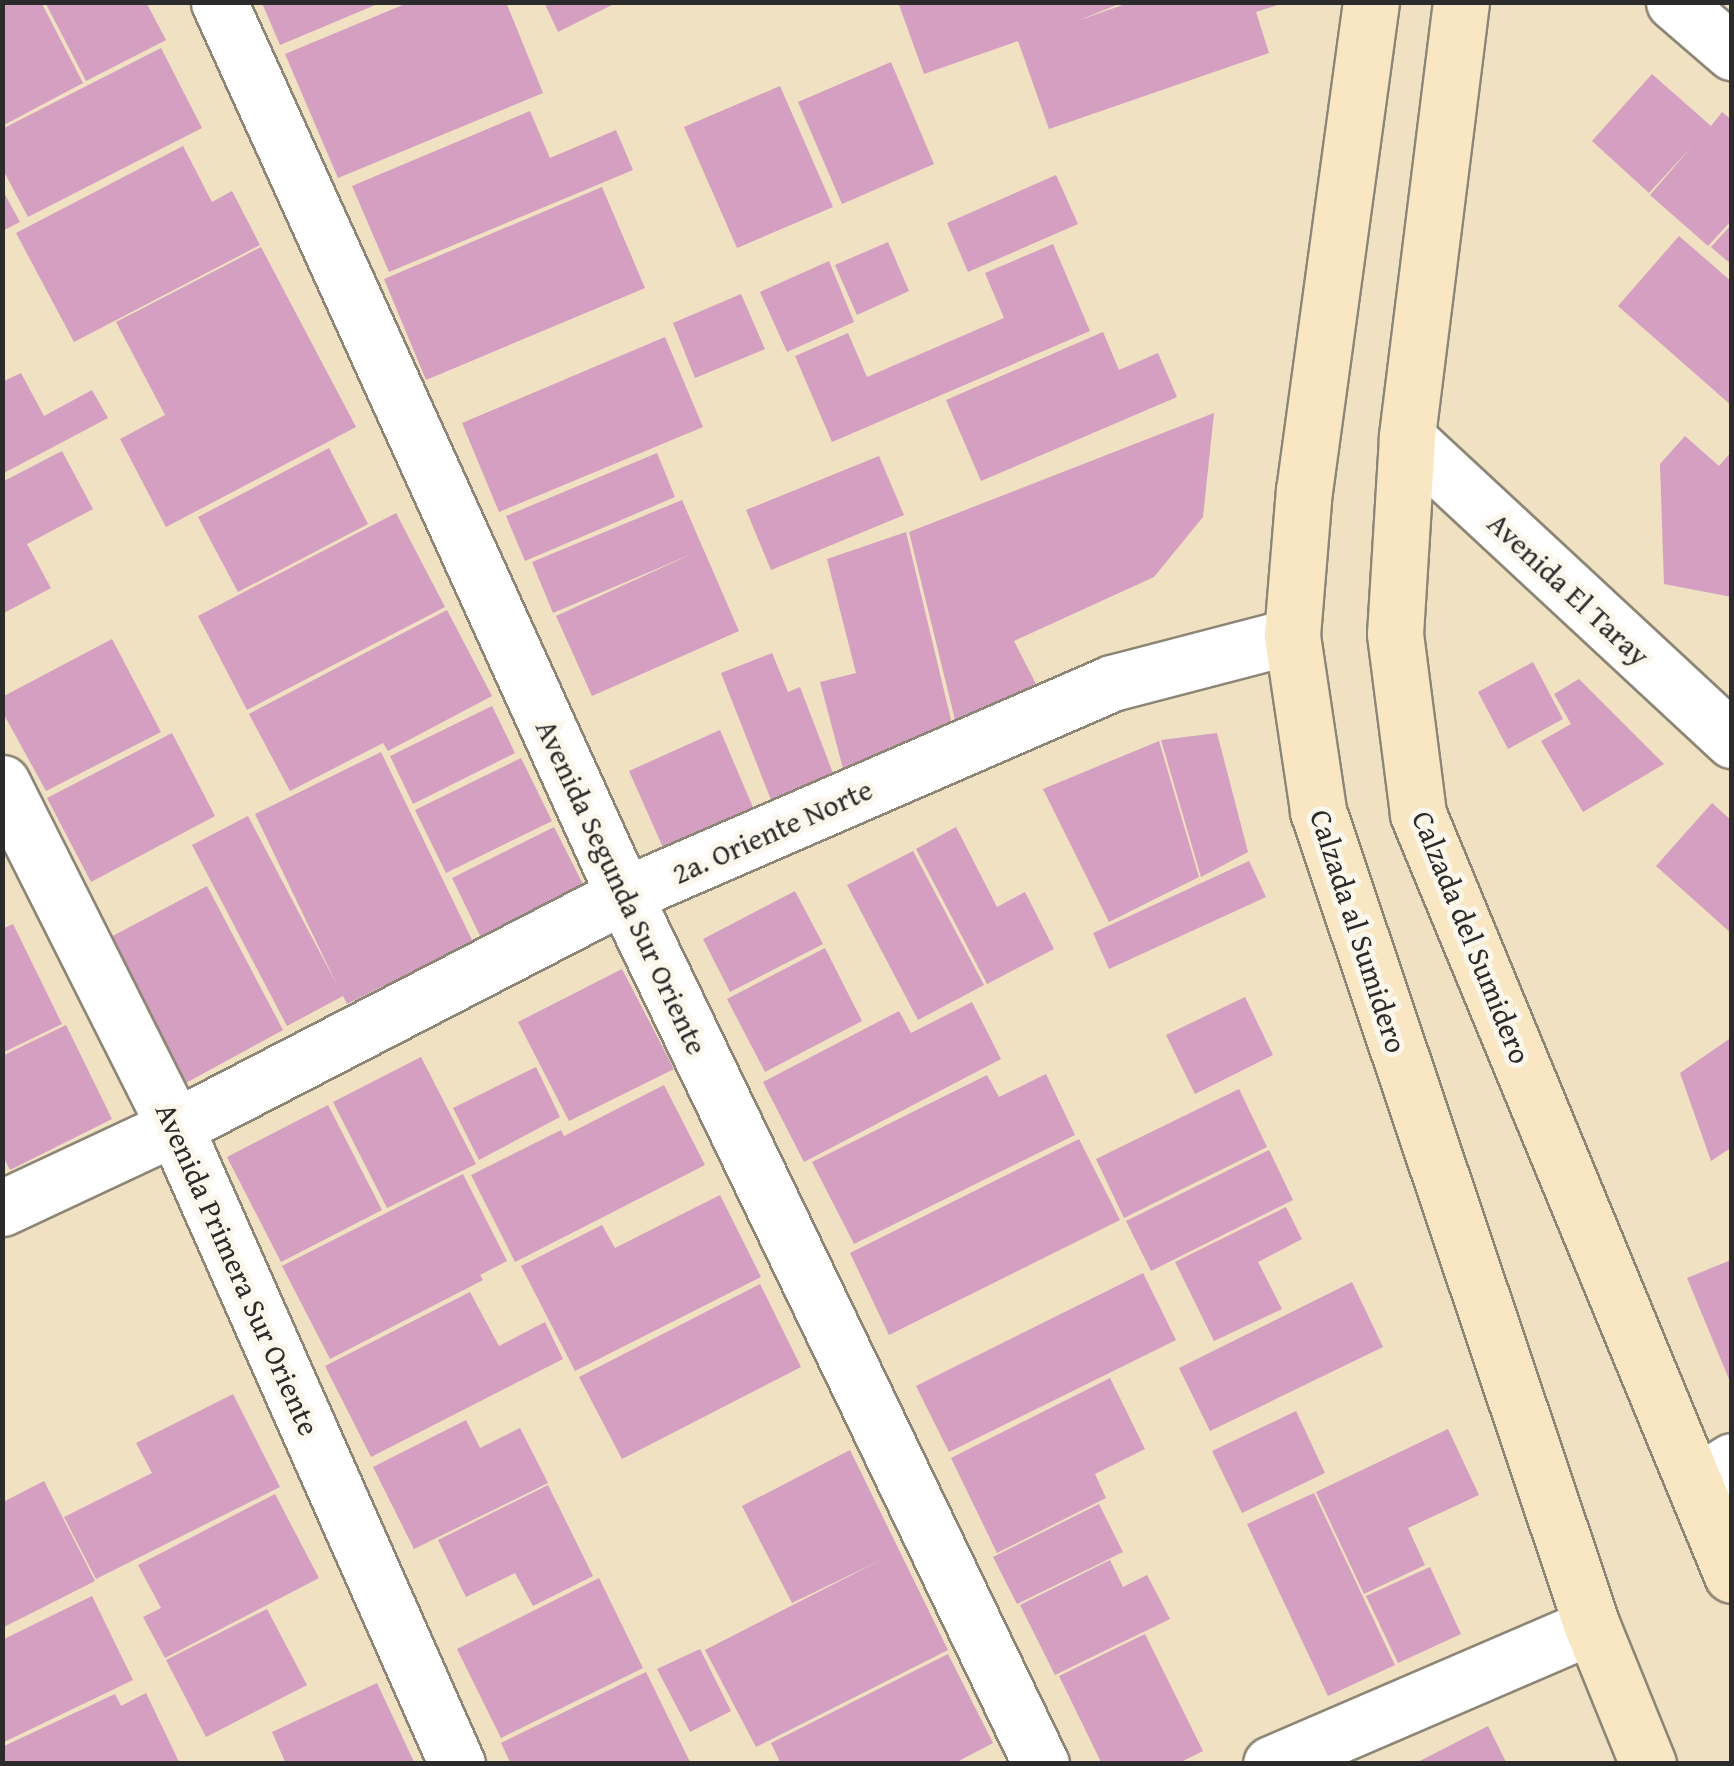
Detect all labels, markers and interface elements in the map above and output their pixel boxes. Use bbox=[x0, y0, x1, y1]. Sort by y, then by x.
street label: Avenida El Taray bbox=[1481, 505, 1657, 673]
street label: Avenida Segunda Sur Oriente bbox=[529, 714, 715, 1060]
street label: 2a. Oriente Norte bbox=[666, 771, 878, 891]
street label: Calzada al Sumidero bbox=[1303, 805, 1415, 1057]
street label: Calzada del Sumidero bbox=[1405, 805, 1539, 1069]
street label: Avenida Primera Sur Oriente bbox=[148, 1097, 328, 1441]

